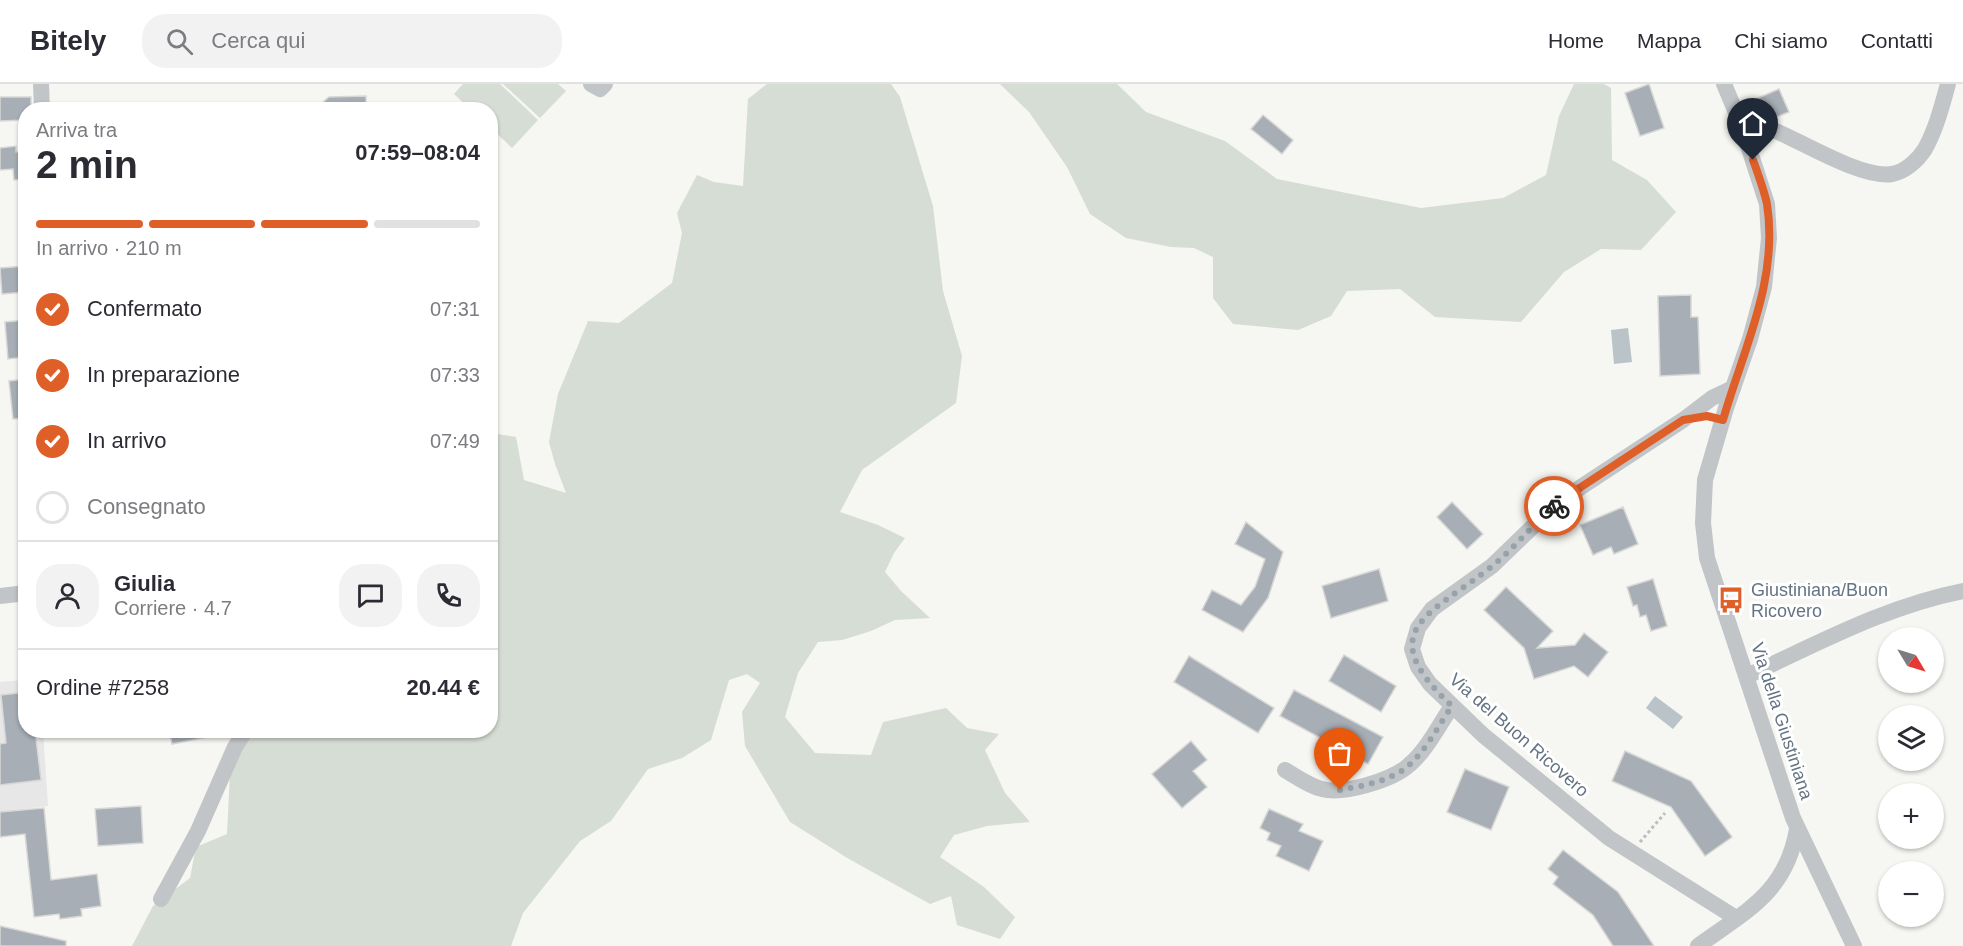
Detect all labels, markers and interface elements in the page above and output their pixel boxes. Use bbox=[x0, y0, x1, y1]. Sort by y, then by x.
search box bbox=[142, 14, 562, 68]
text: Bitely bbox=[30, 25, 106, 56]
icon: search bbox=[163, 25, 196, 58]
text: Cerca qui bbox=[211, 28, 305, 53]
text: Home bbox=[1548, 29, 1604, 52]
text: Mappa bbox=[1637, 29, 1701, 52]
text: Chi siamo bbox=[1734, 29, 1828, 52]
text: Contatti bbox=[1861, 29, 1933, 52]
pin bbox=[1727, 98, 1778, 160]
icon: home bbox=[1736, 107, 1769, 140]
text: Arriva tra bbox=[36, 119, 117, 141]
text: 07:59–08:04 bbox=[355, 140, 480, 165]
text: 2 min bbox=[36, 143, 138, 186]
text: In arrivo · 210 m bbox=[36, 237, 182, 259]
icon: check bbox=[36, 293, 69, 326]
text: Confermato bbox=[87, 296, 202, 321]
text: 07:31 bbox=[430, 298, 480, 320]
icon: check bbox=[36, 359, 69, 392]
text: In preparazione bbox=[87, 362, 240, 387]
text: 07:33 bbox=[430, 364, 480, 386]
icon: check bbox=[36, 425, 69, 458]
text: In arrivo bbox=[87, 428, 166, 453]
text: 07:49 bbox=[430, 430, 480, 452]
courier bbox=[1524, 476, 1584, 536]
icon: bike bbox=[1538, 490, 1571, 523]
text: Consegnato bbox=[87, 494, 206, 519]
button: person bbox=[36, 564, 99, 627]
button: chat bbox=[339, 564, 402, 627]
button: phone bbox=[417, 564, 480, 627]
text: Giulia bbox=[114, 571, 175, 596]
place label: Giustiniana/Buon Ricovero bbox=[1751, 580, 1888, 621]
bus stop icon: Giustiniana/Buon Ricovero bbox=[1716, 585, 1746, 615]
text: Corriere · 4.7 bbox=[114, 597, 232, 619]
north arrow bbox=[1878, 627, 1944, 693]
map controls bbox=[1878, 627, 1944, 927]
street label: Via della Giustiniana bbox=[1747, 640, 1817, 803]
street label: Via del Buon Ricovero bbox=[1445, 669, 1593, 801]
text: Ordine #7258 bbox=[36, 675, 169, 700]
text: 20.44 € bbox=[407, 675, 480, 700]
button: layers bbox=[1878, 705, 1944, 771]
pin bbox=[1314, 728, 1365, 790]
icon: bag bbox=[1323, 737, 1356, 770]
button: + bbox=[1878, 783, 1944, 849]
button: − bbox=[1878, 861, 1944, 927]

